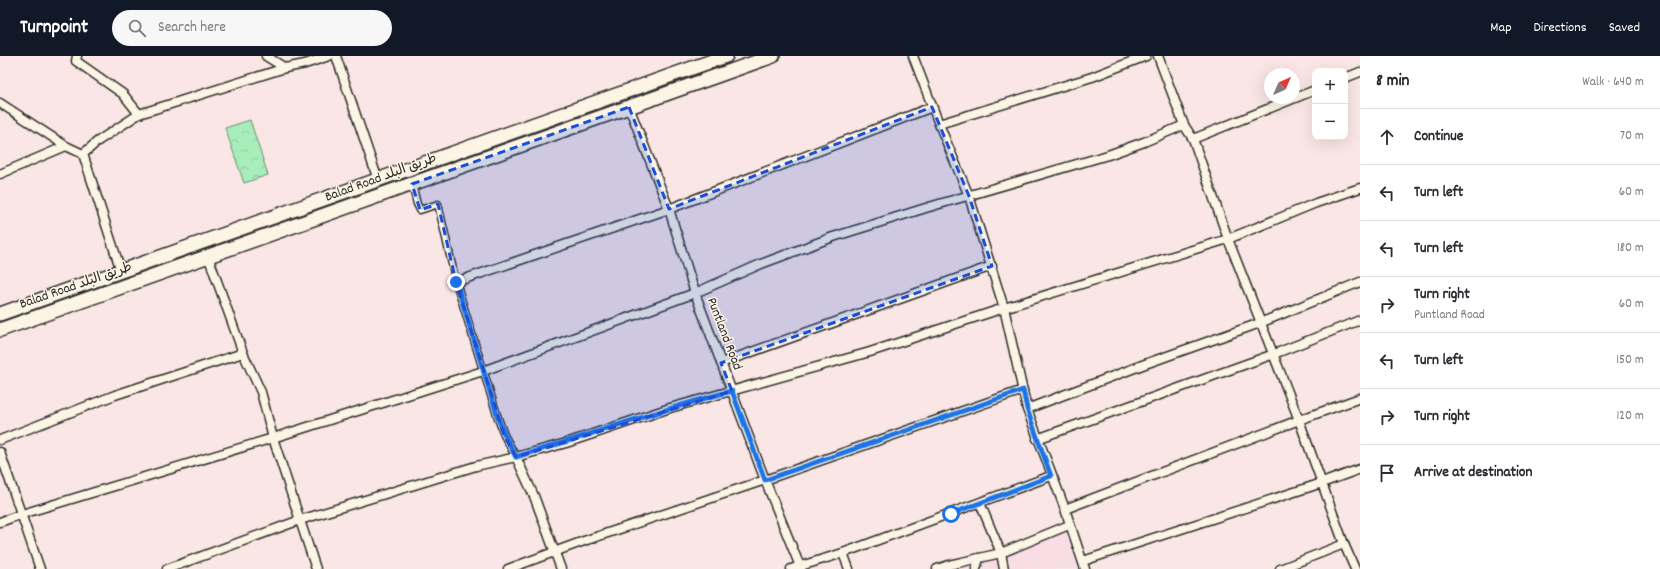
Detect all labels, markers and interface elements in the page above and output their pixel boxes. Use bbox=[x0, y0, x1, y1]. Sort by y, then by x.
search box bbox=[112, 10, 392, 46]
text: Turnpoint bbox=[20, 15, 88, 42]
icon: search bbox=[126, 17, 148, 39]
text: Search here bbox=[158, 17, 226, 39]
text: Map bbox=[1490, 18, 1512, 38]
text: Directions bbox=[1534, 18, 1587, 38]
text: Saved bbox=[1609, 18, 1640, 38]
north arrow bbox=[1264, 68, 1300, 104]
map controls bbox=[1312, 68, 1348, 140]
button: + bbox=[1312, 68, 1348, 104]
text: 8 min bbox=[1376, 70, 1409, 94]
text: Walk · 640 m bbox=[1582, 73, 1644, 92]
button: − bbox=[1312, 104, 1348, 140]
icon: ahead bbox=[1376, 126, 1398, 148]
text: Continue bbox=[1414, 126, 1463, 148]
text: 70 m bbox=[1620, 127, 1644, 146]
street label: Balad Road طريق البلد bbox=[322, 148, 440, 208]
icon: left bbox=[1376, 182, 1398, 204]
text: Turn left bbox=[1414, 182, 1463, 204]
text: 60 m bbox=[1619, 183, 1644, 202]
icon: left bbox=[1376, 238, 1398, 260]
text: Turn left bbox=[1414, 238, 1463, 260]
text: 180 m bbox=[1617, 239, 1644, 258]
street label: Balad Road طريق البلد bbox=[17, 257, 135, 315]
route end bbox=[447, 273, 465, 291]
text: Turn right bbox=[1414, 284, 1470, 306]
icon: right bbox=[1376, 294, 1398, 316]
street label: Puntland Road bbox=[701, 295, 747, 373]
text: 60 m bbox=[1619, 295, 1644, 314]
text: Puntland Road bbox=[1414, 306, 1485, 325]
icon: left bbox=[1376, 350, 1398, 372]
text: Turn left bbox=[1414, 350, 1463, 372]
text: 150 m bbox=[1616, 351, 1644, 370]
icon: right bbox=[1376, 406, 1398, 428]
text: Turn right bbox=[1414, 406, 1470, 428]
text: 120 m bbox=[1616, 407, 1644, 426]
icon: arrive bbox=[1376, 462, 1398, 484]
text: Arrive at destination bbox=[1414, 462, 1532, 484]
route start bbox=[942, 505, 960, 523]

